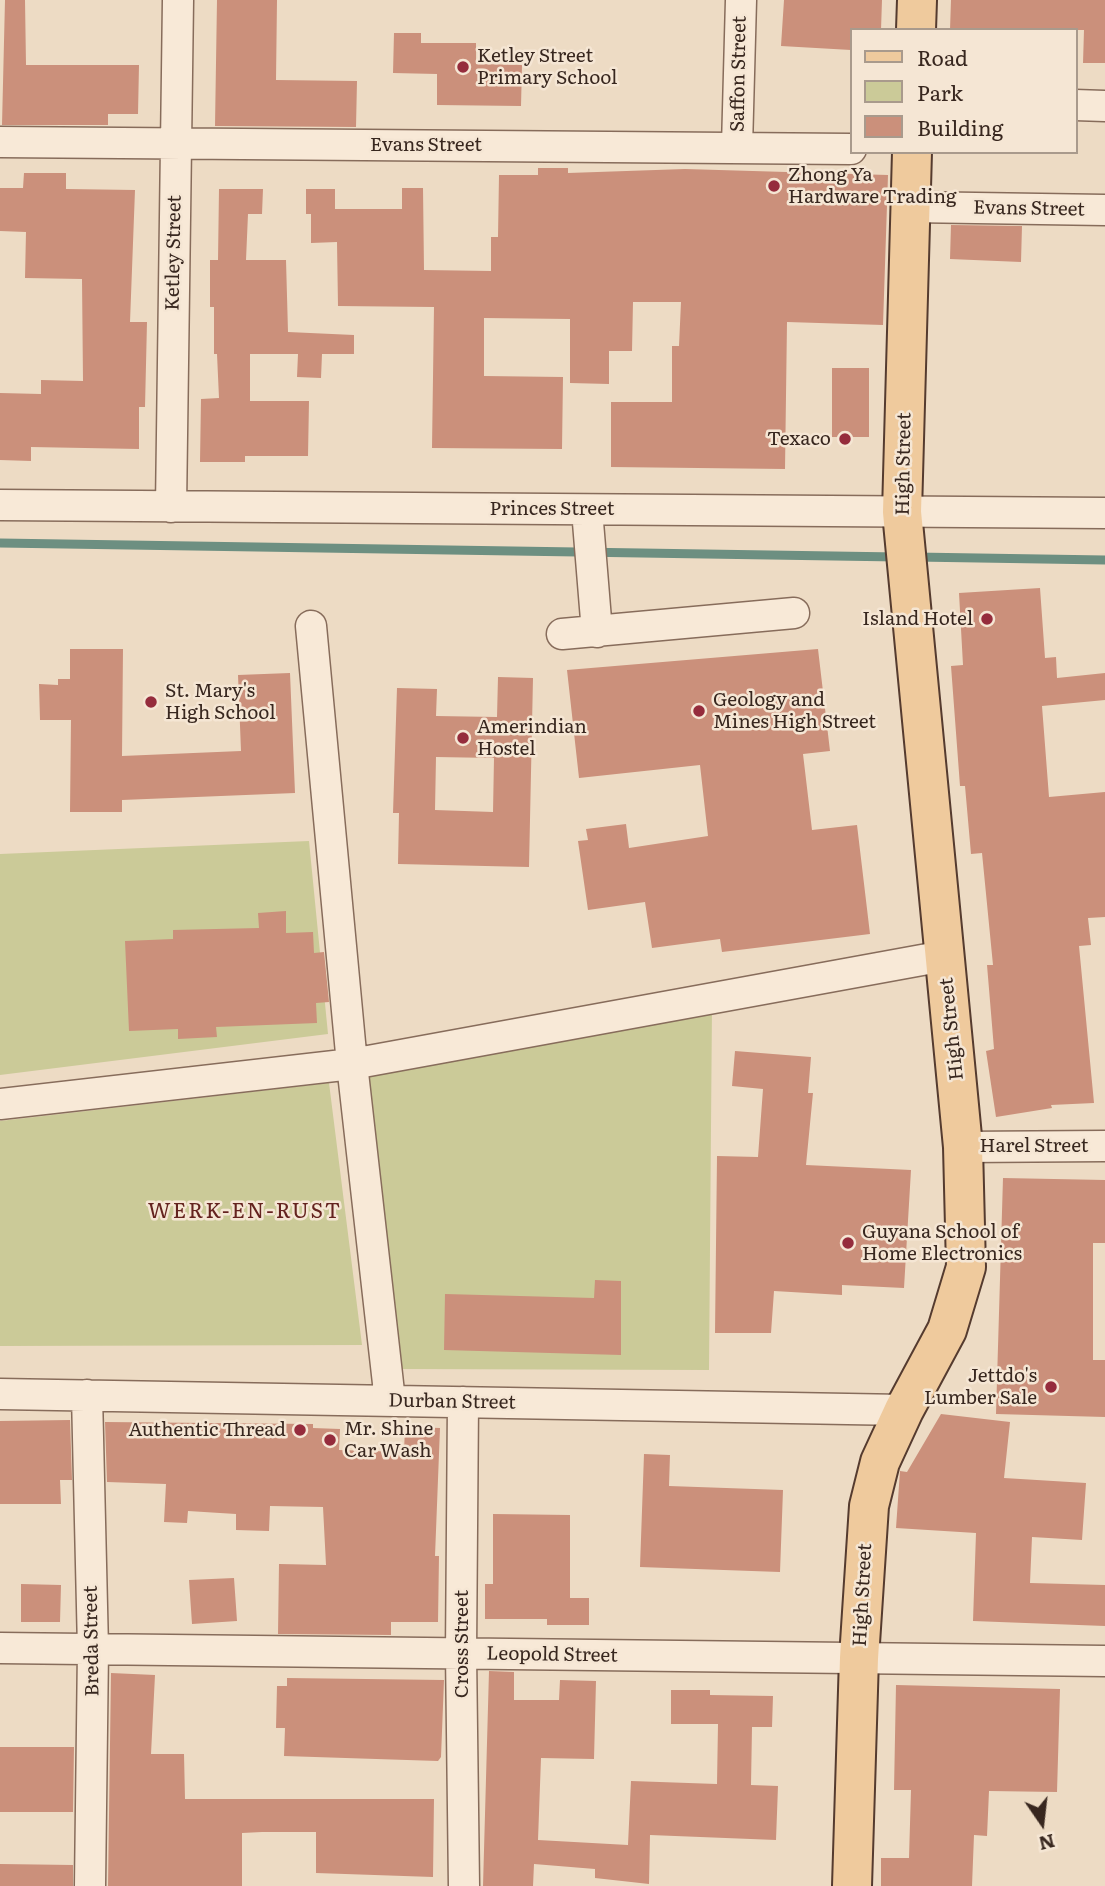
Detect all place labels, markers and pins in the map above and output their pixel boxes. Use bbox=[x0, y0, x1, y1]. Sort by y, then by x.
place label: Ketley Street Primary School bbox=[477, 45, 617, 89]
marker: Ketley Street Primary School bbox=[455, 59, 471, 75]
place label: Zhong Ya Hardware Trading bbox=[788, 164, 957, 208]
marker: Zhong Ya Hardware Trading bbox=[766, 178, 782, 194]
place label: Texaco bbox=[767, 428, 831, 450]
marker: Texaco bbox=[837, 431, 853, 447]
place label: Island Hotel bbox=[862, 608, 973, 630]
marker: Island Hotel bbox=[979, 611, 995, 627]
place label: St. Mary's High School bbox=[165, 680, 276, 724]
place label: Geology and Mines High Street bbox=[713, 689, 876, 733]
marker: St. Mary's High School bbox=[143, 694, 159, 710]
marker: Geology and Mines High Street bbox=[691, 703, 707, 719]
place label: Amerindian Hostel bbox=[477, 716, 587, 760]
marker: Amerindian Hostel bbox=[455, 730, 471, 746]
place label: Guyana School of Home Electronics bbox=[862, 1221, 1022, 1265]
marker: Guyana School of Home Electronics bbox=[840, 1235, 856, 1251]
place label: Jettdo's Lumber Sale bbox=[924, 1365, 1037, 1409]
marker: Jettdo's Lumber Sale bbox=[1043, 1379, 1059, 1395]
place label: Mr. Shine Car Wash bbox=[344, 1418, 433, 1462]
place label: Authentic Thread bbox=[129, 1419, 286, 1441]
marker: Authentic Thread bbox=[292, 1422, 308, 1438]
marker: Mr. Shine Car Wash bbox=[322, 1432, 338, 1448]

